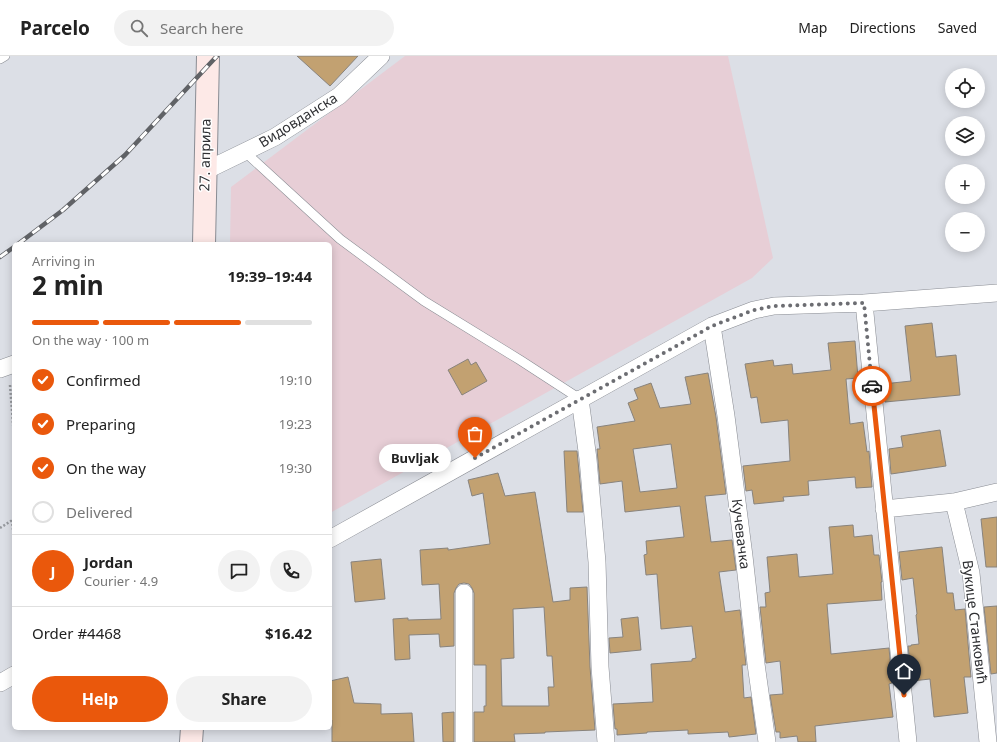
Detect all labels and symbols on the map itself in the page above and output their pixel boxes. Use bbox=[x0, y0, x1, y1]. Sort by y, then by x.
street label: Видовданска bbox=[255, 88, 341, 151]
street label: 27. априла bbox=[194, 118, 215, 192]
courier bbox=[852, 366, 892, 406]
pin bbox=[458, 417, 492, 458]
callout: Buvljak bbox=[379, 444, 451, 472]
street label: Кучевачка bbox=[728, 498, 755, 570]
street label: Вукице Станковић bbox=[958, 559, 993, 685]
pin bbox=[887, 654, 921, 695]

